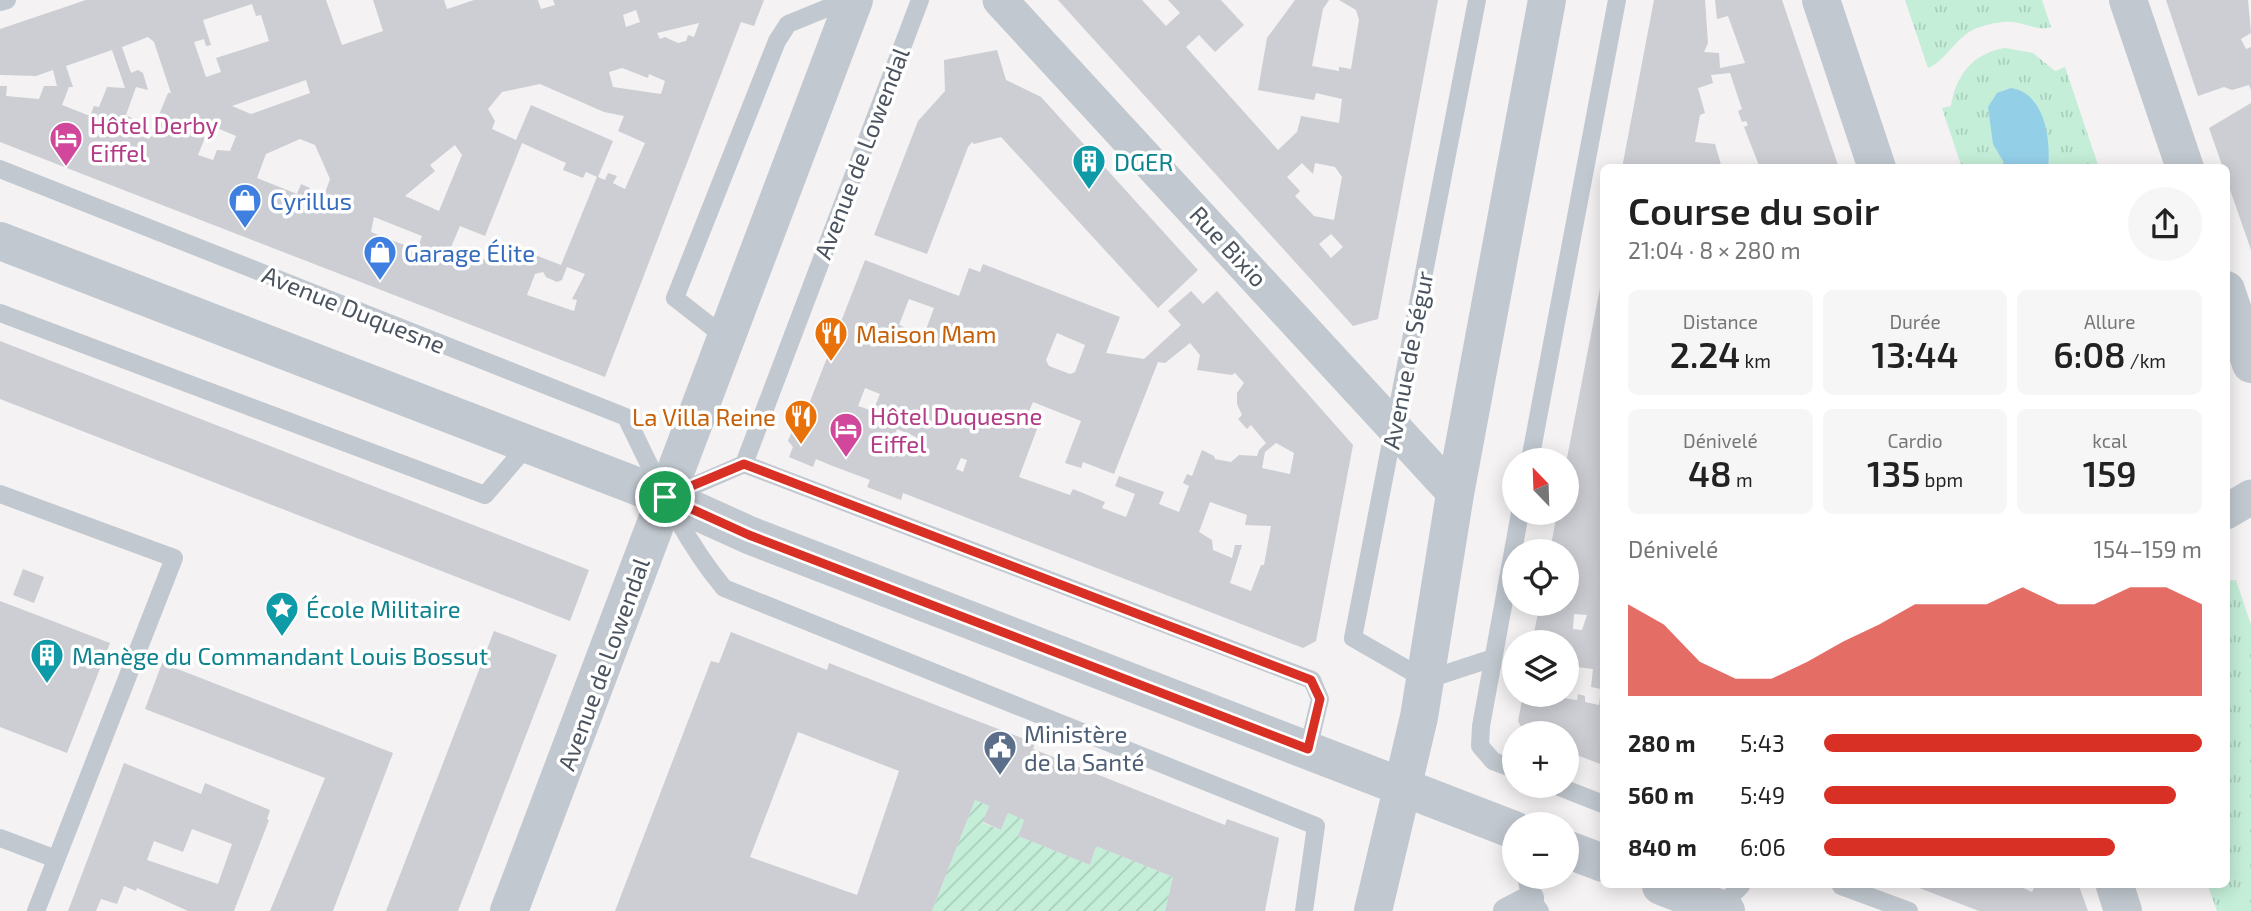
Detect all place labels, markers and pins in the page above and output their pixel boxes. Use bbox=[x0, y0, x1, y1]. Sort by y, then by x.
place label: Hôtel Derby Eiffel bbox=[90, 110, 219, 167]
hotel icon: Hôtel Derby Eiffel bbox=[47, 119, 85, 168]
building icon: DGER bbox=[1070, 142, 1108, 191]
place label: DGER bbox=[1114, 147, 1173, 176]
shop icon: Cyrillus bbox=[226, 181, 264, 230]
place label: Cyrillus bbox=[270, 186, 352, 215]
shop icon: Garage Élite bbox=[361, 233, 399, 282]
place label: Garage Élite bbox=[404, 238, 535, 267]
restaurant icon: Maison Mam bbox=[812, 314, 850, 363]
place label: Maison Mam bbox=[856, 319, 997, 348]
restaurant icon: La Villa Reine bbox=[782, 397, 820, 446]
place label: Hôtel Duquesne Eiffel bbox=[870, 401, 1042, 458]
place label: La Villa Reine bbox=[632, 402, 776, 431]
hotel icon: Hôtel Duquesne Eiffel bbox=[827, 410, 865, 459]
pin bbox=[635, 467, 695, 527]
place icon: École Militaire bbox=[263, 589, 301, 638]
place label: École Militaire bbox=[306, 594, 461, 623]
building icon: Manège du Commandant Louis Bossut bbox=[28, 636, 66, 685]
place label: Manège du Commandant Louis Bossut bbox=[72, 641, 488, 670]
place label: Ministère de la Santé bbox=[1024, 719, 1144, 776]
public building icon: Ministère de la Santé bbox=[981, 728, 1019, 777]

